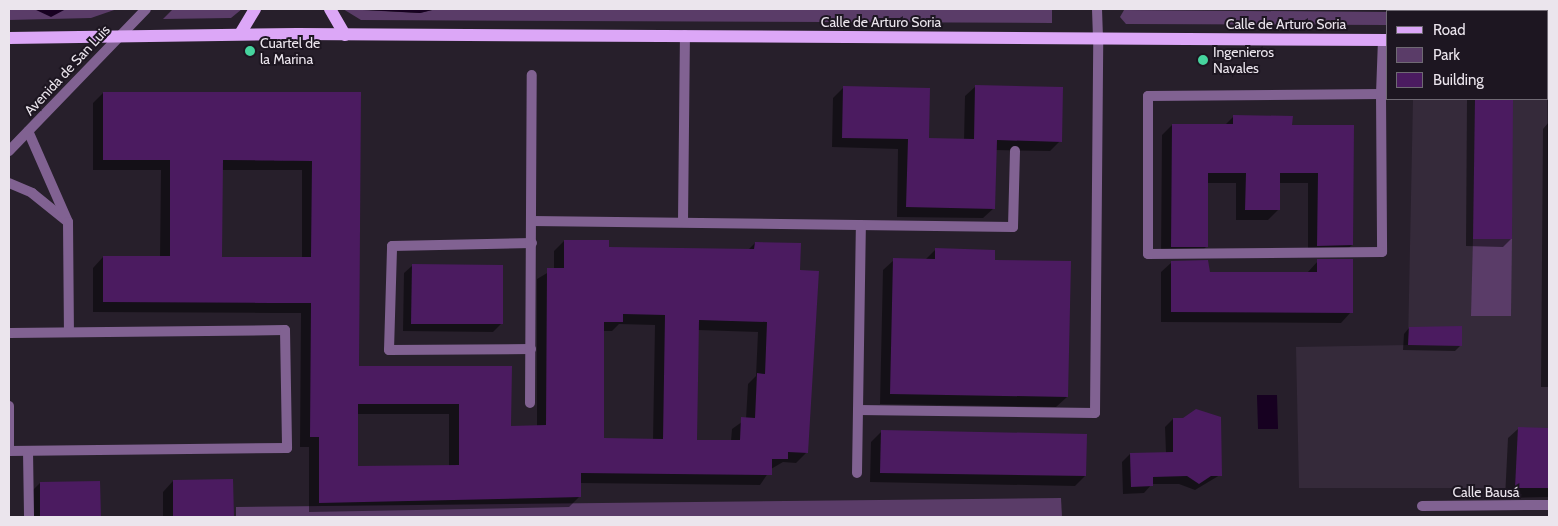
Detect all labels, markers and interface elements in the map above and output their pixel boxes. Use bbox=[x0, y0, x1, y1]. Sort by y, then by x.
legend bbox=[1386, 10, 1548, 100]
street label: Calle de Arturo Soria bbox=[821, 14, 941, 30]
street label: Calle de Arturo Soria bbox=[1226, 16, 1346, 32]
street label: Avenida de San Luis bbox=[21, 21, 113, 119]
text: Road bbox=[1433, 21, 1466, 39]
place label: Cuartel de la Marina bbox=[260, 35, 320, 68]
place label: Ingenieros Navales bbox=[1213, 44, 1274, 76]
marker: Cuartel de la Marina bbox=[244, 45, 256, 57]
text: Park bbox=[1433, 46, 1460, 64]
marker: Ingenieros Navales bbox=[1197, 54, 1209, 66]
text: Building bbox=[1433, 71, 1484, 89]
street label: Calle Bausá bbox=[1452, 484, 1520, 500]

